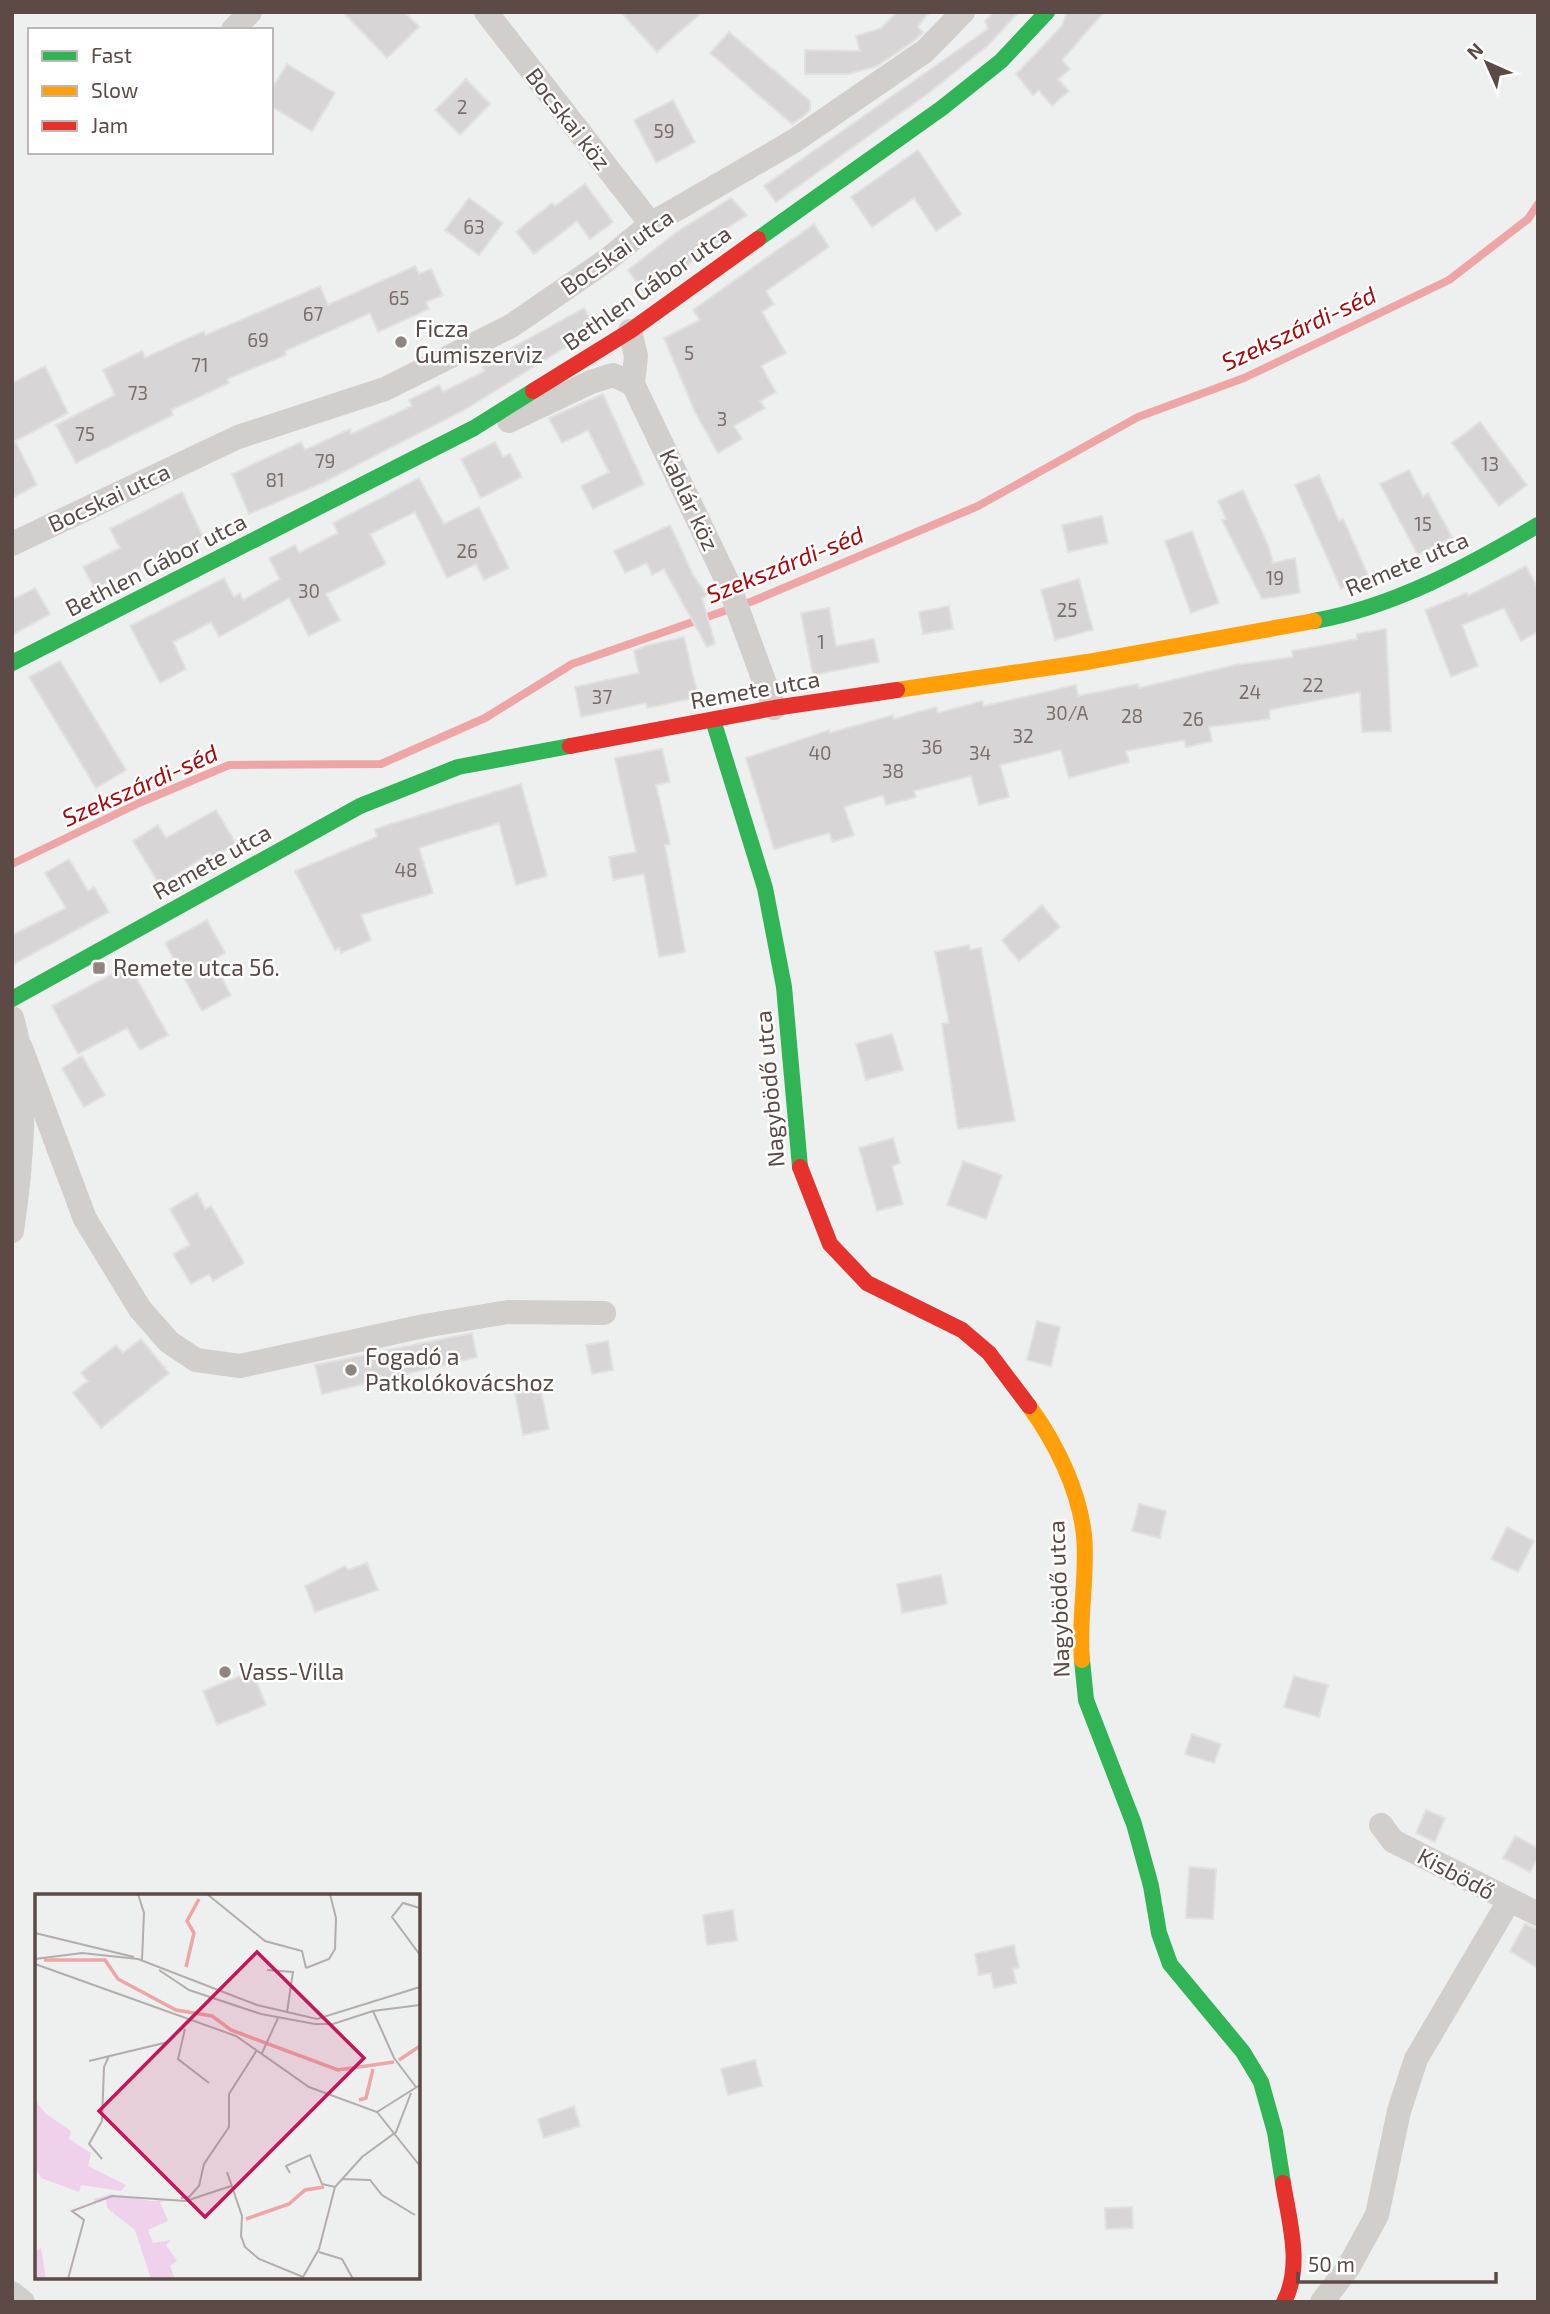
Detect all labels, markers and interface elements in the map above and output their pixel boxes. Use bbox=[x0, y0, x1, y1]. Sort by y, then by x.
legend bbox=[28, 28, 273, 154]
north arrow bbox=[1452, 28, 1522, 98]
text: N bbox=[1462, 38, 1488, 64]
text: Fast bbox=[91, 42, 132, 67]
street label: Bocskai köz bbox=[520, 62, 617, 175]
text: Slow bbox=[91, 77, 138, 102]
house number: 2 bbox=[457, 95, 467, 118]
text: Jam bbox=[91, 112, 128, 137]
house number: 59 bbox=[653, 119, 675, 142]
street label: Bocskai utca bbox=[555, 202, 678, 300]
house number: 63 bbox=[463, 215, 485, 238]
street label: Bethlen Gábor utca bbox=[557, 219, 736, 356]
water label: Szekszárdi-séd bbox=[1216, 279, 1381, 376]
house number: 65 bbox=[388, 286, 410, 309]
house number: 67 bbox=[303, 302, 324, 325]
place label: Ficza Gumiszerviz bbox=[415, 314, 543, 368]
house number: 69 bbox=[247, 328, 269, 351]
marker: Ficza Gumiszerviz bbox=[393, 334, 409, 350]
house number: 5 bbox=[684, 341, 694, 364]
house number: 71 bbox=[191, 353, 209, 376]
house number: 73 bbox=[128, 381, 148, 404]
house number: 3 bbox=[717, 407, 727, 430]
house number: 75 bbox=[75, 422, 95, 445]
street label: Kablár köz bbox=[654, 444, 726, 555]
house number: 79 bbox=[315, 449, 335, 472]
house number: 13 bbox=[1481, 452, 1499, 475]
street label: Bocskai utca bbox=[43, 457, 174, 537]
house number: 81 bbox=[265, 468, 285, 491]
street label: Bethlen Gábor utca bbox=[60, 506, 251, 622]
house number: 15 bbox=[1414, 512, 1432, 535]
water label: Szekszárdi-séd bbox=[701, 519, 868, 608]
street label: Remete utca bbox=[1341, 525, 1472, 602]
house number: 26 bbox=[456, 539, 478, 562]
house number: 19 bbox=[1266, 566, 1284, 589]
house number: 30 bbox=[298, 579, 320, 602]
house number: 25 bbox=[1057, 598, 1077, 621]
house number: 1 bbox=[817, 630, 825, 653]
street label: Remete utca bbox=[688, 664, 822, 714]
house number: 22 bbox=[1302, 673, 1324, 696]
house number: 24 bbox=[1239, 680, 1261, 703]
house number: 37 bbox=[592, 685, 612, 708]
house number: 30/A bbox=[1046, 701, 1088, 724]
house number: 28 bbox=[1121, 704, 1143, 727]
house number: 26 bbox=[1182, 707, 1204, 730]
house number: 32 bbox=[1012, 724, 1034, 747]
house number: 36 bbox=[921, 735, 943, 758]
water label: Szekszárdi-séd bbox=[57, 737, 222, 832]
house number: 40 bbox=[808, 741, 832, 764]
house number: 34 bbox=[969, 741, 991, 764]
house number: 38 bbox=[882, 759, 904, 782]
street label: Remete utca bbox=[147, 817, 276, 905]
house number: 48 bbox=[394, 858, 418, 881]
place label: Remete utca 56. bbox=[113, 953, 280, 981]
marker: Remete utca 56. bbox=[91, 960, 107, 976]
street label: Nagybödő utca bbox=[748, 1010, 790, 1169]
place label: Fogadó a Patkolókovácshoz bbox=[365, 1342, 554, 1396]
marker: Fogadó a Patkolókovácshoz bbox=[343, 1362, 359, 1378]
street label: Nagybödő utca bbox=[1041, 1520, 1075, 1678]
place label: Vass-Villa bbox=[239, 1657, 344, 1685]
marker: Vass-Villa bbox=[217, 1664, 233, 1680]
street label: Kisbödő bbox=[1413, 1841, 1500, 1905]
inset map bbox=[35, 1894, 420, 2279]
scale bar bbox=[1298, 2240, 1496, 2284]
text: 50 m bbox=[1308, 2251, 1355, 2276]

